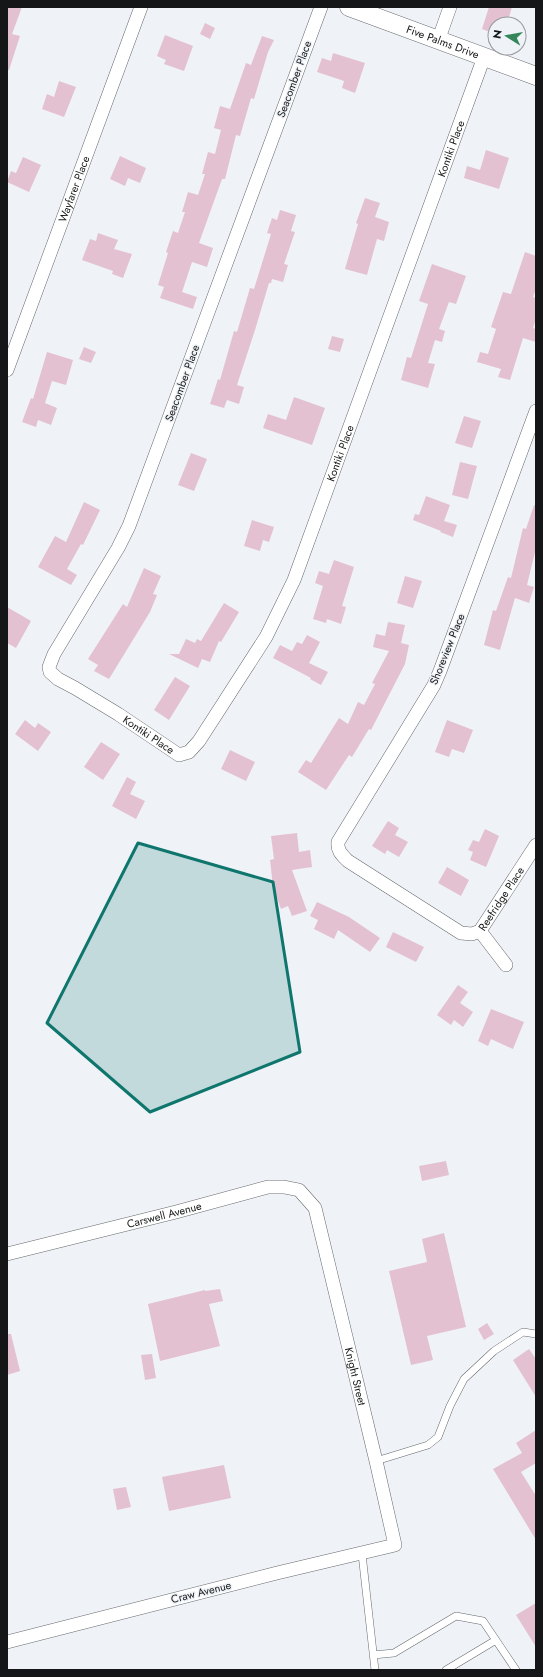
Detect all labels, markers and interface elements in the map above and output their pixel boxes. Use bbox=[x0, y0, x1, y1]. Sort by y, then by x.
north arrow bbox=[487, 16, 527, 56]
street label: Five Palms Drive bbox=[404, 21, 482, 62]
text: N bbox=[488, 28, 506, 40]
street label: Seacomber Place bbox=[273, 38, 315, 120]
street label: Kontiki Place bbox=[433, 118, 468, 179]
street label: Wayfarer Place bbox=[54, 153, 93, 224]
street label: Seacomber Place bbox=[161, 342, 203, 424]
street label: Kontiki Place bbox=[323, 422, 358, 484]
street label: Shoreview Place bbox=[425, 611, 469, 687]
street label: Kontiki Place bbox=[120, 712, 178, 758]
street label: Reefridge Place bbox=[474, 863, 528, 934]
street label: Carswell Avenue bbox=[125, 1197, 204, 1232]
street label: Knight Street bbox=[341, 1346, 370, 1407]
street label: Craw Avenue bbox=[169, 1577, 233, 1607]

